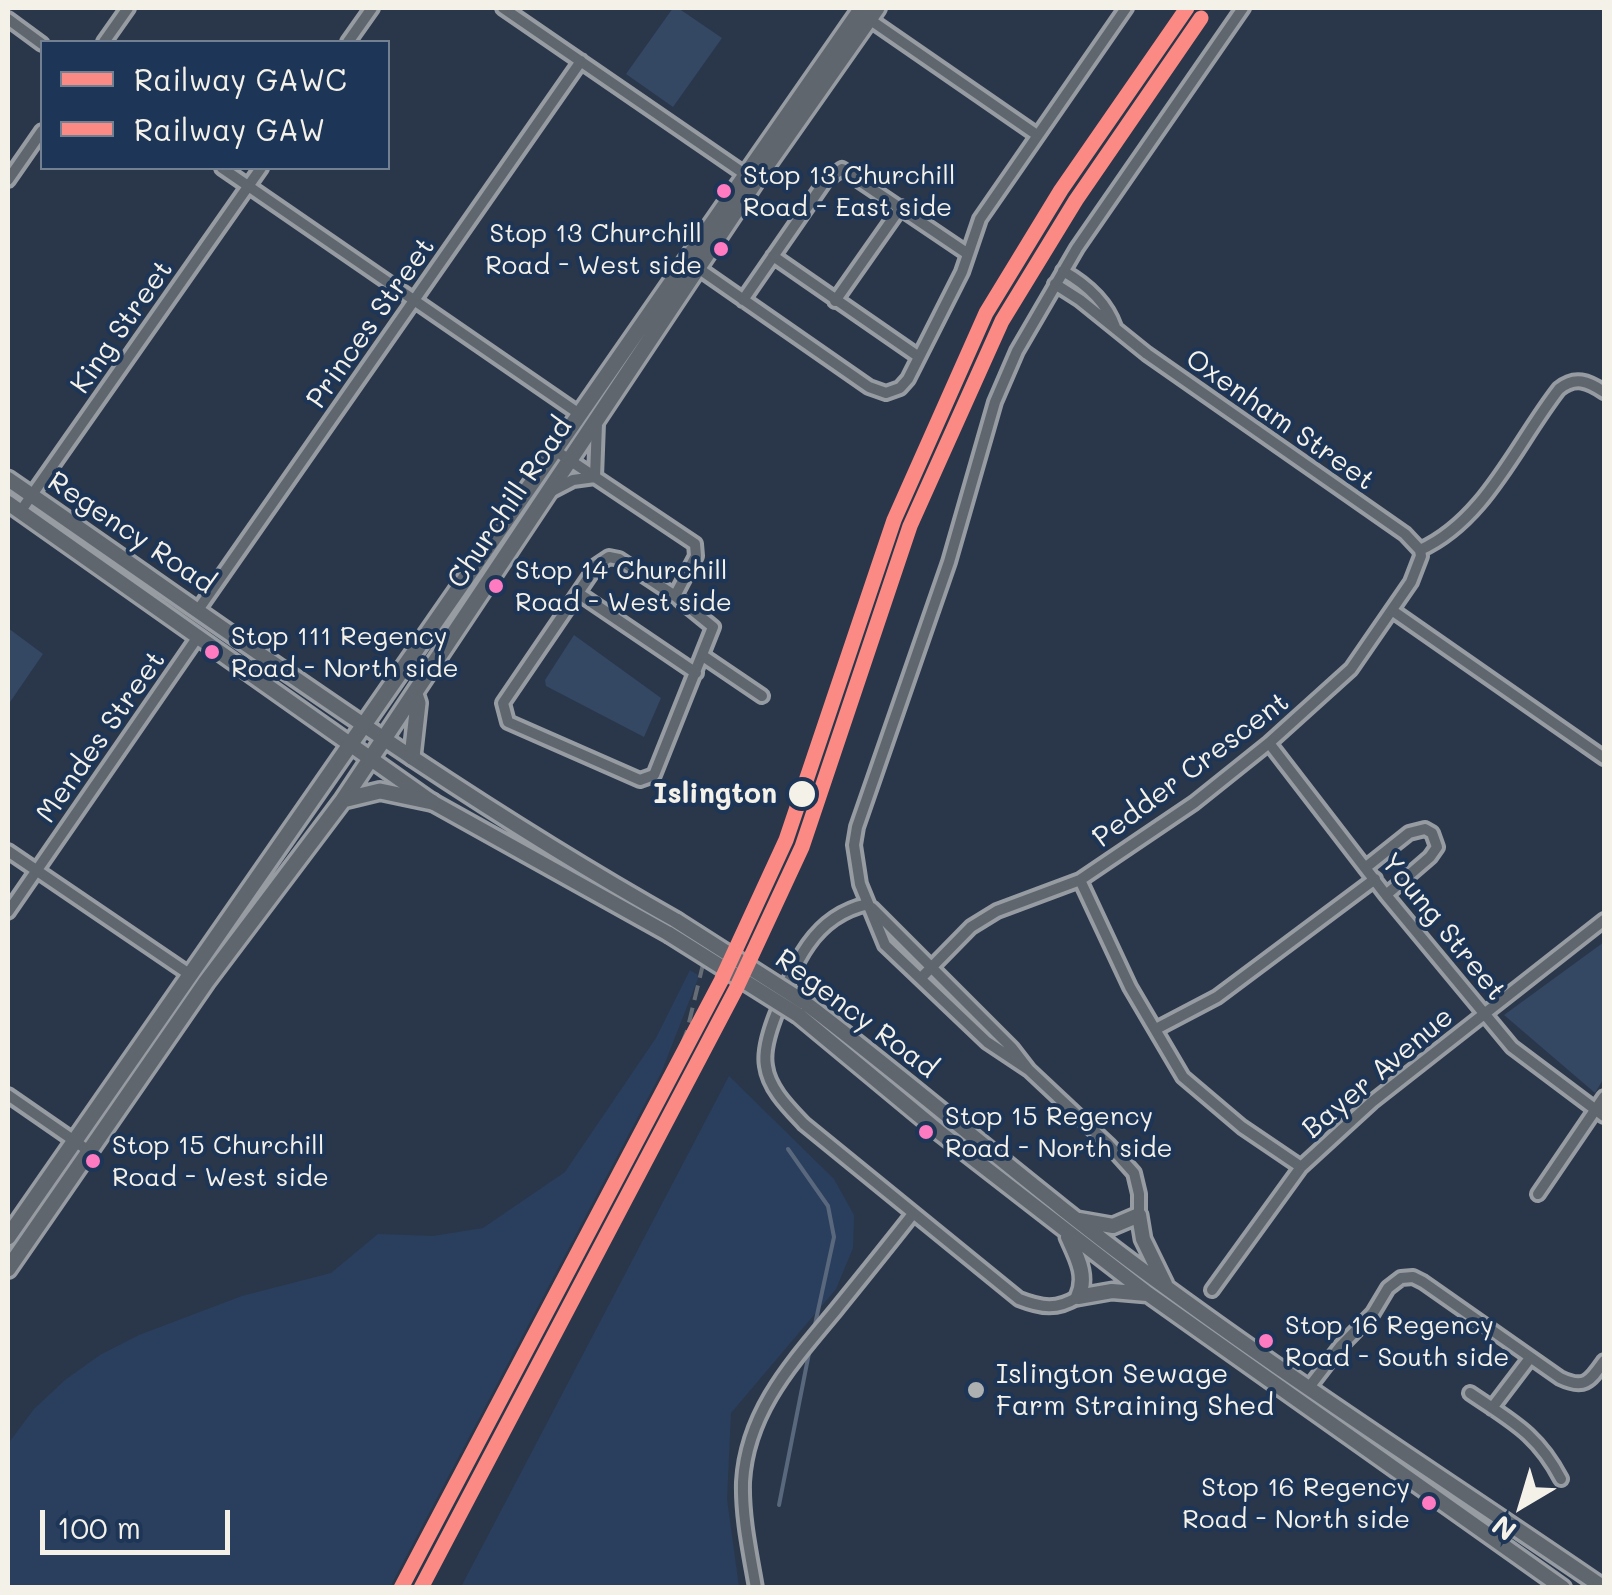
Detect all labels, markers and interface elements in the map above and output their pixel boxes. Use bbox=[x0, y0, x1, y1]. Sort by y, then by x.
legend bbox=[40, 40, 390, 170]
text: Railway GAWC bbox=[134, 59, 347, 99]
text: Railway GAW bbox=[134, 109, 325, 149]
place label: Stop 13 Churchill Road - East side bbox=[743, 160, 955, 222]
marker: Stop 13 Churchill Road - East side bbox=[714, 181, 734, 201]
place label: Stop 13 Churchill Road - West side bbox=[485, 218, 702, 280]
street label: Princes Street bbox=[300, 231, 442, 415]
marker: Stop 13 Churchill Road - West side bbox=[711, 239, 731, 259]
street label: King Street bbox=[64, 254, 180, 400]
street label: Oxenham Street bbox=[1179, 342, 1381, 498]
street label: Churchill Road bbox=[441, 411, 579, 595]
street label: Regency Road bbox=[41, 465, 221, 601]
place label: Stop 14 Churchill Road - West side bbox=[515, 555, 732, 616]
marker: Stop 14 Churchill Road - West side bbox=[486, 576, 506, 596]
place label: Stop 111 Regency Road - North side bbox=[231, 621, 459, 682]
marker: Stop 111 Regency Road - North side bbox=[202, 642, 222, 662]
street label: Mendes Street bbox=[29, 645, 173, 829]
street label: Pedder Crescent bbox=[1086, 685, 1296, 855]
place label: Islington bbox=[653, 777, 777, 811]
marker: Islington bbox=[786, 778, 818, 810]
street label: Young Street bbox=[1373, 846, 1513, 1008]
street label: Regency Road bbox=[768, 942, 944, 1086]
street label: Bayer Avenue bbox=[1296, 1000, 1460, 1146]
place label: Stop 15 Regency Road - North side bbox=[945, 1101, 1173, 1162]
marker: Stop 15 Regency Road - North side bbox=[916, 1122, 936, 1142]
place label: Stop 15 Churchill Road - West side bbox=[112, 1130, 329, 1192]
marker: Stop 15 Churchill Road - West side bbox=[83, 1151, 103, 1171]
place label: Stop 16 Regency Road - South side bbox=[1285, 1310, 1509, 1372]
marker: Stop 16 Regency Road - South side bbox=[1256, 1331, 1276, 1351]
place label: Islington Sewage Farm Straining Shed bbox=[996, 1357, 1274, 1423]
marker: Islington Sewage Farm Straining Shed bbox=[965, 1379, 987, 1401]
north arrow bbox=[1472, 1455, 1572, 1555]
place label: Stop 16 Regency Road - North side bbox=[1182, 1472, 1410, 1534]
scale bar bbox=[45, 1490, 235, 1552]
marker: Stop 16 Regency Road - North side bbox=[1419, 1493, 1439, 1513]
text: 100 m bbox=[57, 1507, 141, 1547]
text: N bbox=[1484, 1508, 1523, 1549]

